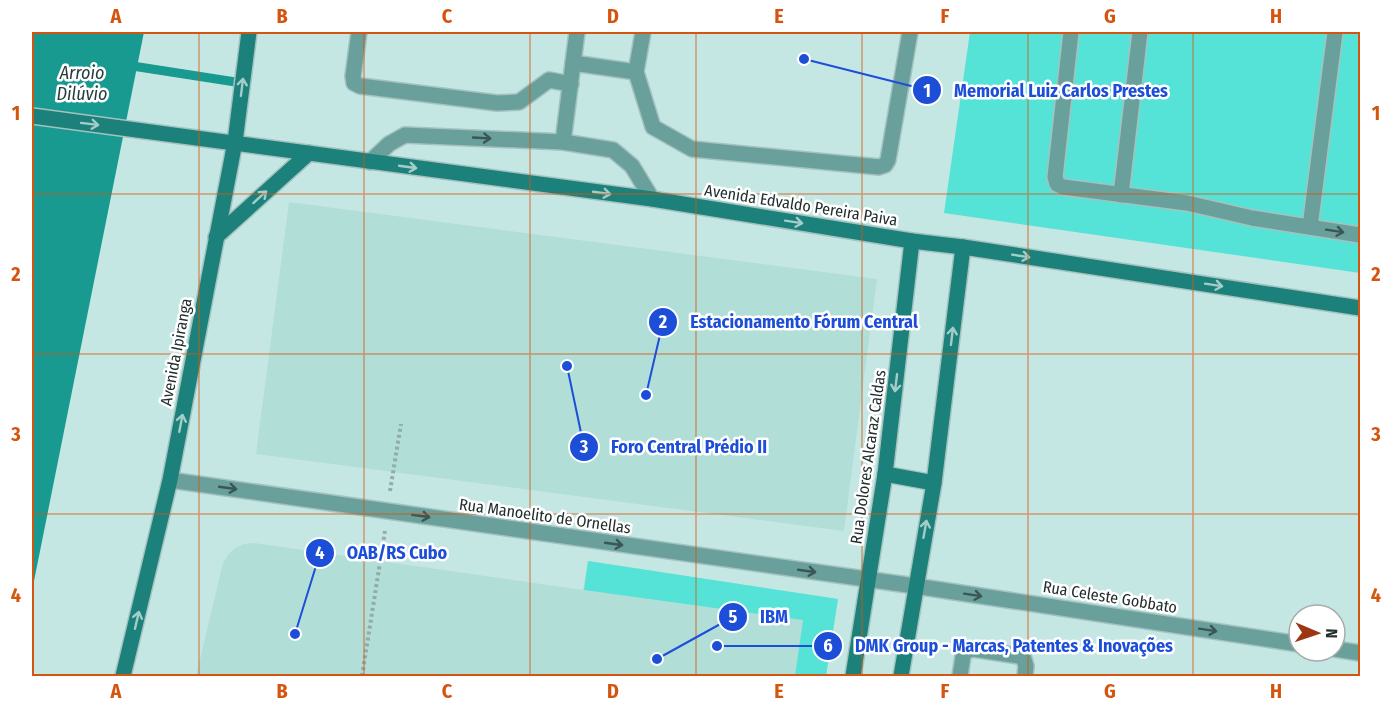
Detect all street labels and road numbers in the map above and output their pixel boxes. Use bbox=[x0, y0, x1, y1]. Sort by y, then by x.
street label: Avenida Edvaldo Pereira Paiva bbox=[703, 180, 899, 230]
street label: Avenida Ipiranga bbox=[156, 296, 196, 407]
street label: Rua Dolores Alcaraz Caldas bbox=[846, 369, 890, 545]
street label: Rua Manoelito de Ornellas bbox=[458, 495, 632, 537]
street label: Rua Celeste Gobbato bbox=[1042, 577, 1178, 617]

